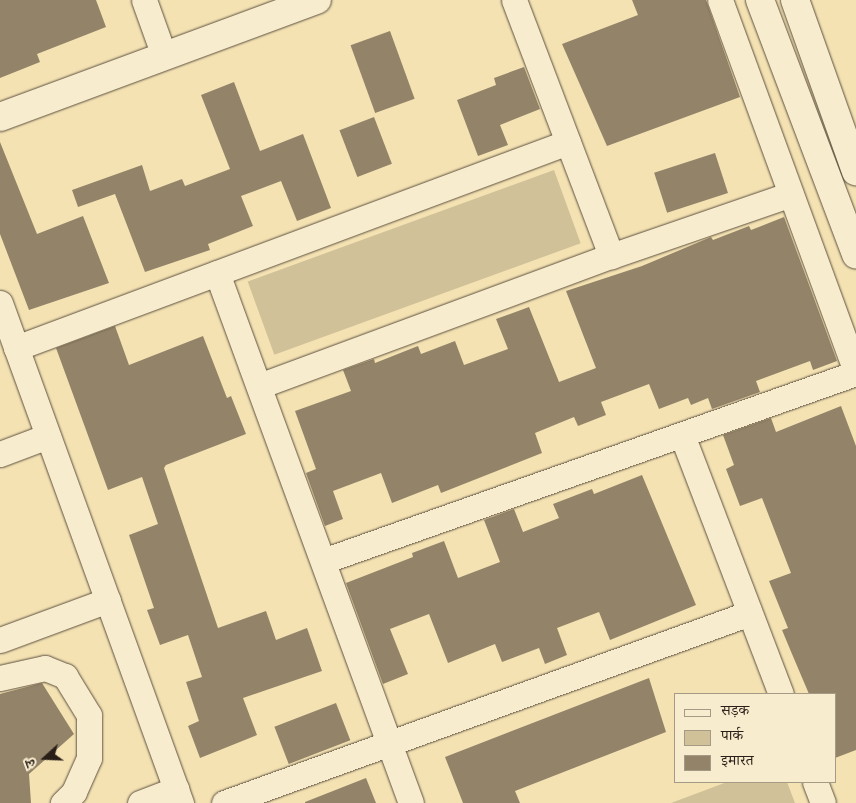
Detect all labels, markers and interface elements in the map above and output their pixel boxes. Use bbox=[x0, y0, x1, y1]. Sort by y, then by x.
legend bbox=[674, 693, 836, 783]
text: सड़क bbox=[721, 701, 749, 719]
text: पार्क bbox=[721, 726, 743, 744]
north arrow bbox=[20, 733, 70, 783]
text: इमारत bbox=[721, 751, 754, 769]
text: उ bbox=[21, 757, 40, 770]

